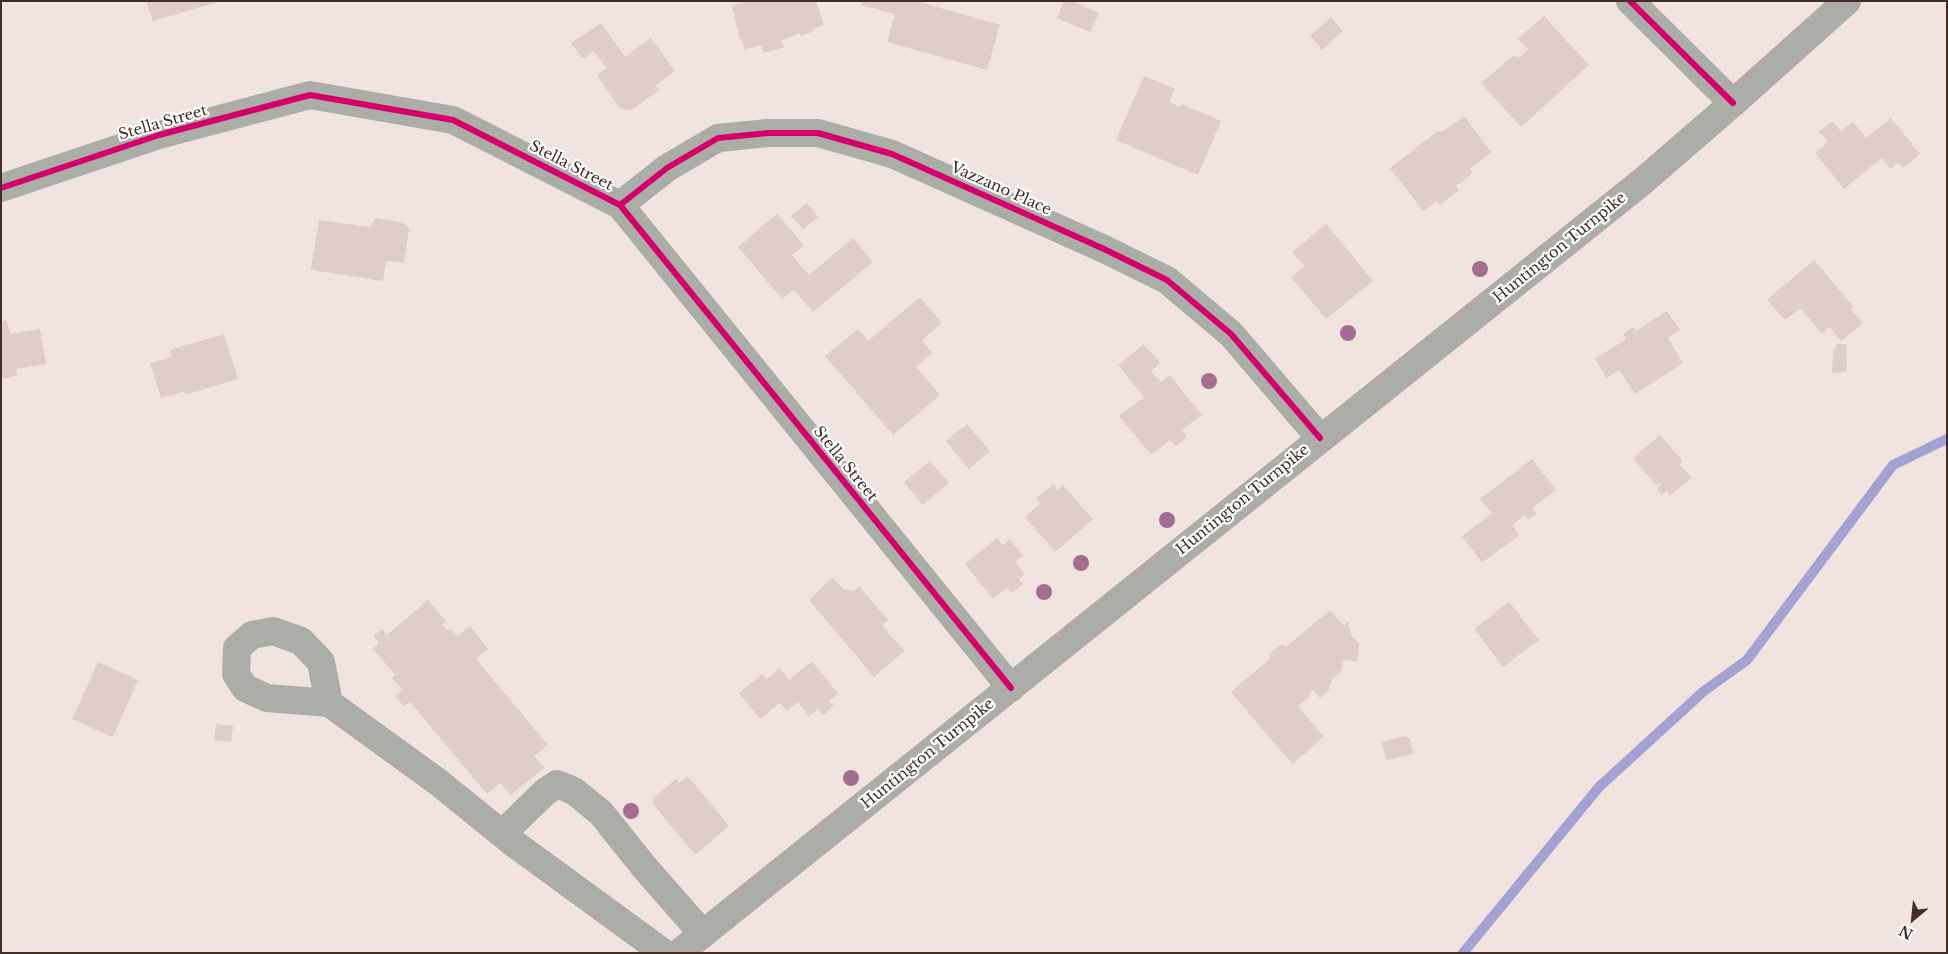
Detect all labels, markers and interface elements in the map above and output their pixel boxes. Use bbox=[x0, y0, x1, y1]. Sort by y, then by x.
street label: Stella Street bbox=[117, 102, 209, 144]
street label: Stella Street bbox=[526, 137, 616, 195]
street label: Vazzano Place bbox=[948, 159, 1054, 219]
street label: Huntington Turnpike bbox=[1490, 189, 1630, 307]
street label: Stella Street bbox=[809, 423, 881, 505]
street label: Huntington Turnpike bbox=[1173, 441, 1313, 559]
street label: Huntington Turnpike bbox=[858, 695, 998, 813]
north arrow bbox=[1888, 894, 1938, 944]
text: N bbox=[1896, 921, 1916, 943]

